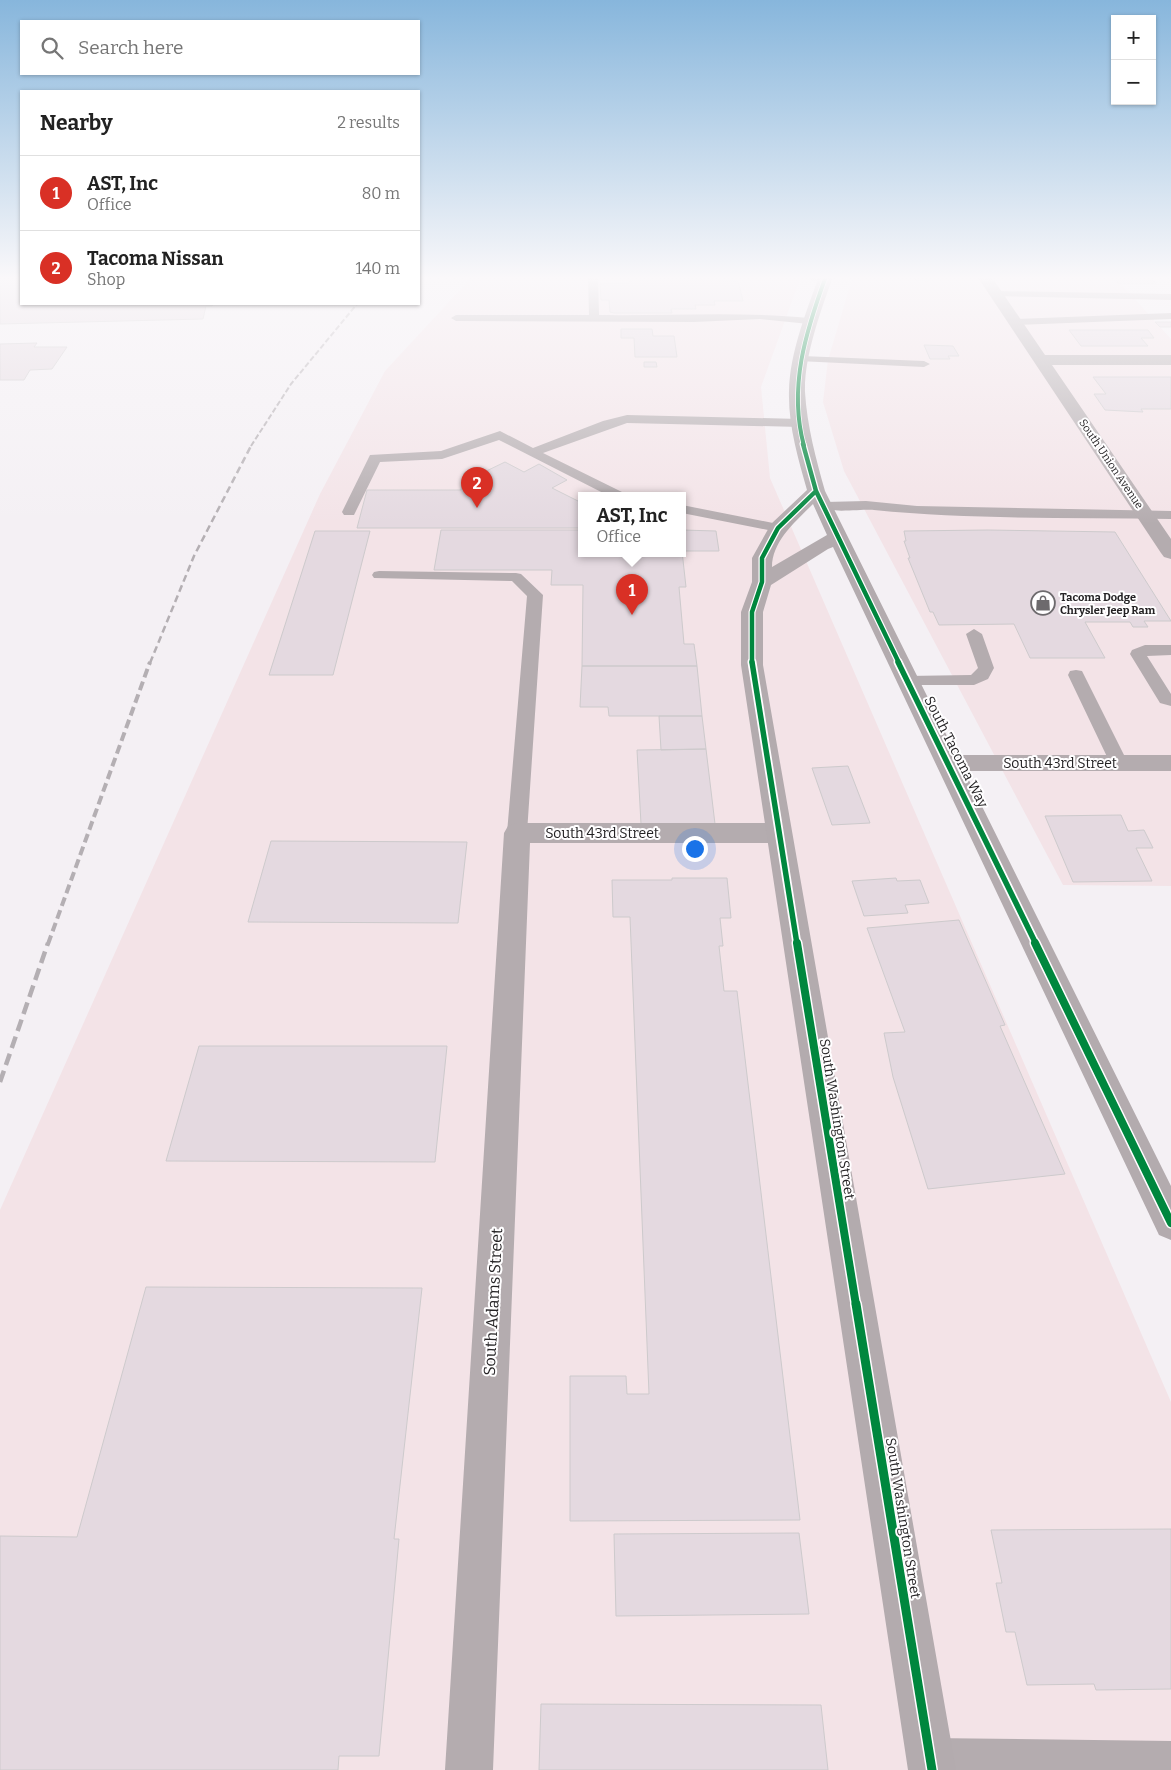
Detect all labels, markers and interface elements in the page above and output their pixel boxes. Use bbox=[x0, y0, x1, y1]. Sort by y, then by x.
map controls bbox=[1111, 15, 1156, 105]
button: + bbox=[1111, 15, 1156, 60]
search box bbox=[20, 20, 420, 75]
icon: search bbox=[38, 34, 66, 62]
text: Search here bbox=[78, 36, 183, 59]
button: − bbox=[1111, 60, 1156, 105]
text: Nearby bbox=[40, 110, 113, 136]
text: 2 results bbox=[337, 113, 400, 132]
text: AST, Inc bbox=[87, 172, 158, 195]
text: 1 bbox=[53, 184, 59, 203]
text: 80 m bbox=[362, 184, 400, 203]
text: Office bbox=[87, 195, 132, 214]
text: Tacoma Nissan bbox=[87, 247, 224, 270]
text: 2 bbox=[51, 259, 61, 278]
text: 140 m bbox=[355, 259, 400, 278]
text: Shop bbox=[87, 270, 125, 289]
street label: South Union Avenue bbox=[1076, 417, 1146, 511]
pin: 2 bbox=[461, 467, 493, 508]
popup bbox=[578, 492, 686, 557]
text: AST, Inc bbox=[596, 504, 668, 527]
text: Office bbox=[596, 527, 641, 546]
pin: 1 bbox=[616, 574, 648, 615]
shop icon: Tacoma Dodge Chrysler Jeep Ram bbox=[1030, 590, 1056, 616]
place label: Tacoma Dodge Chrysler Jeep Ram bbox=[1060, 591, 1156, 617]
street label: South Tacoma Way bbox=[920, 693, 992, 811]
street label: South 43rd Street bbox=[1003, 755, 1117, 772]
street label: South 43rd Street bbox=[545, 825, 659, 842]
your location bbox=[682, 836, 708, 862]
street label: South Washington Street bbox=[816, 1037, 858, 1201]
street label: South Adams Street bbox=[480, 1228, 506, 1376]
street label: South Washington Street bbox=[882, 1436, 924, 1600]

